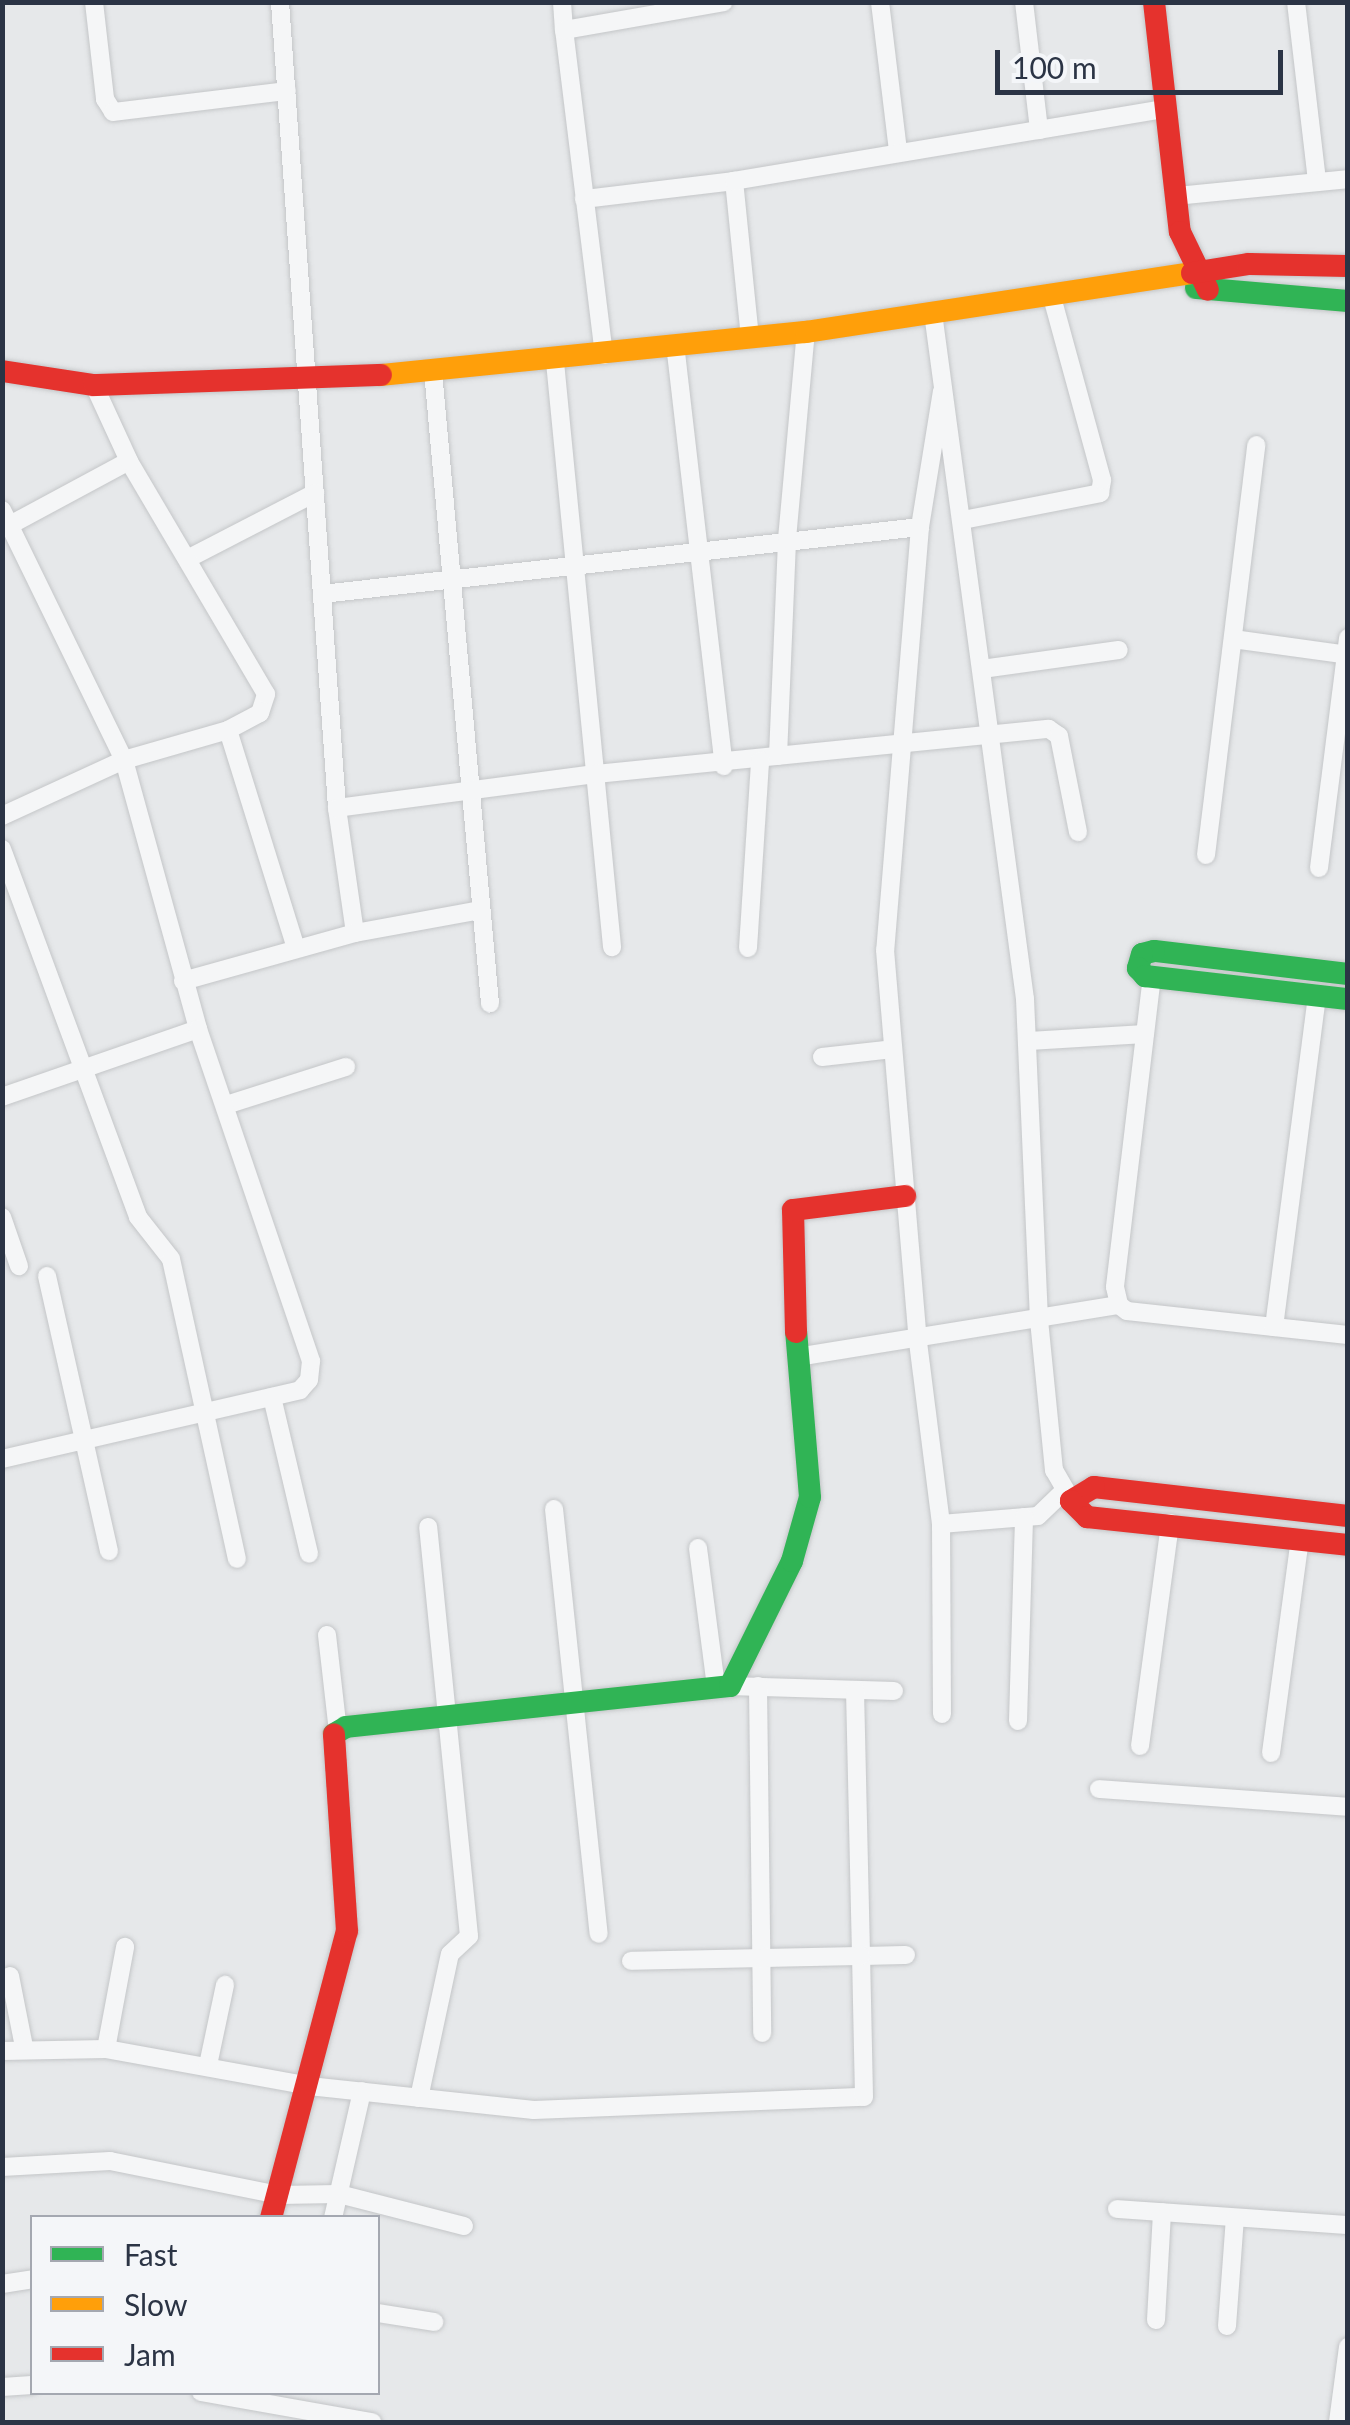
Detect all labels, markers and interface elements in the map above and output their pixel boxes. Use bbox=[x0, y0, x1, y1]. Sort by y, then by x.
scale bar bbox=[1000, 30, 1288, 92]
text: 100 m bbox=[1012, 49, 1097, 85]
legend bbox=[30, 2215, 380, 2395]
text: Fast bbox=[124, 2236, 178, 2272]
text: Slow bbox=[124, 2286, 187, 2322]
text: Jam bbox=[124, 2336, 176, 2372]

